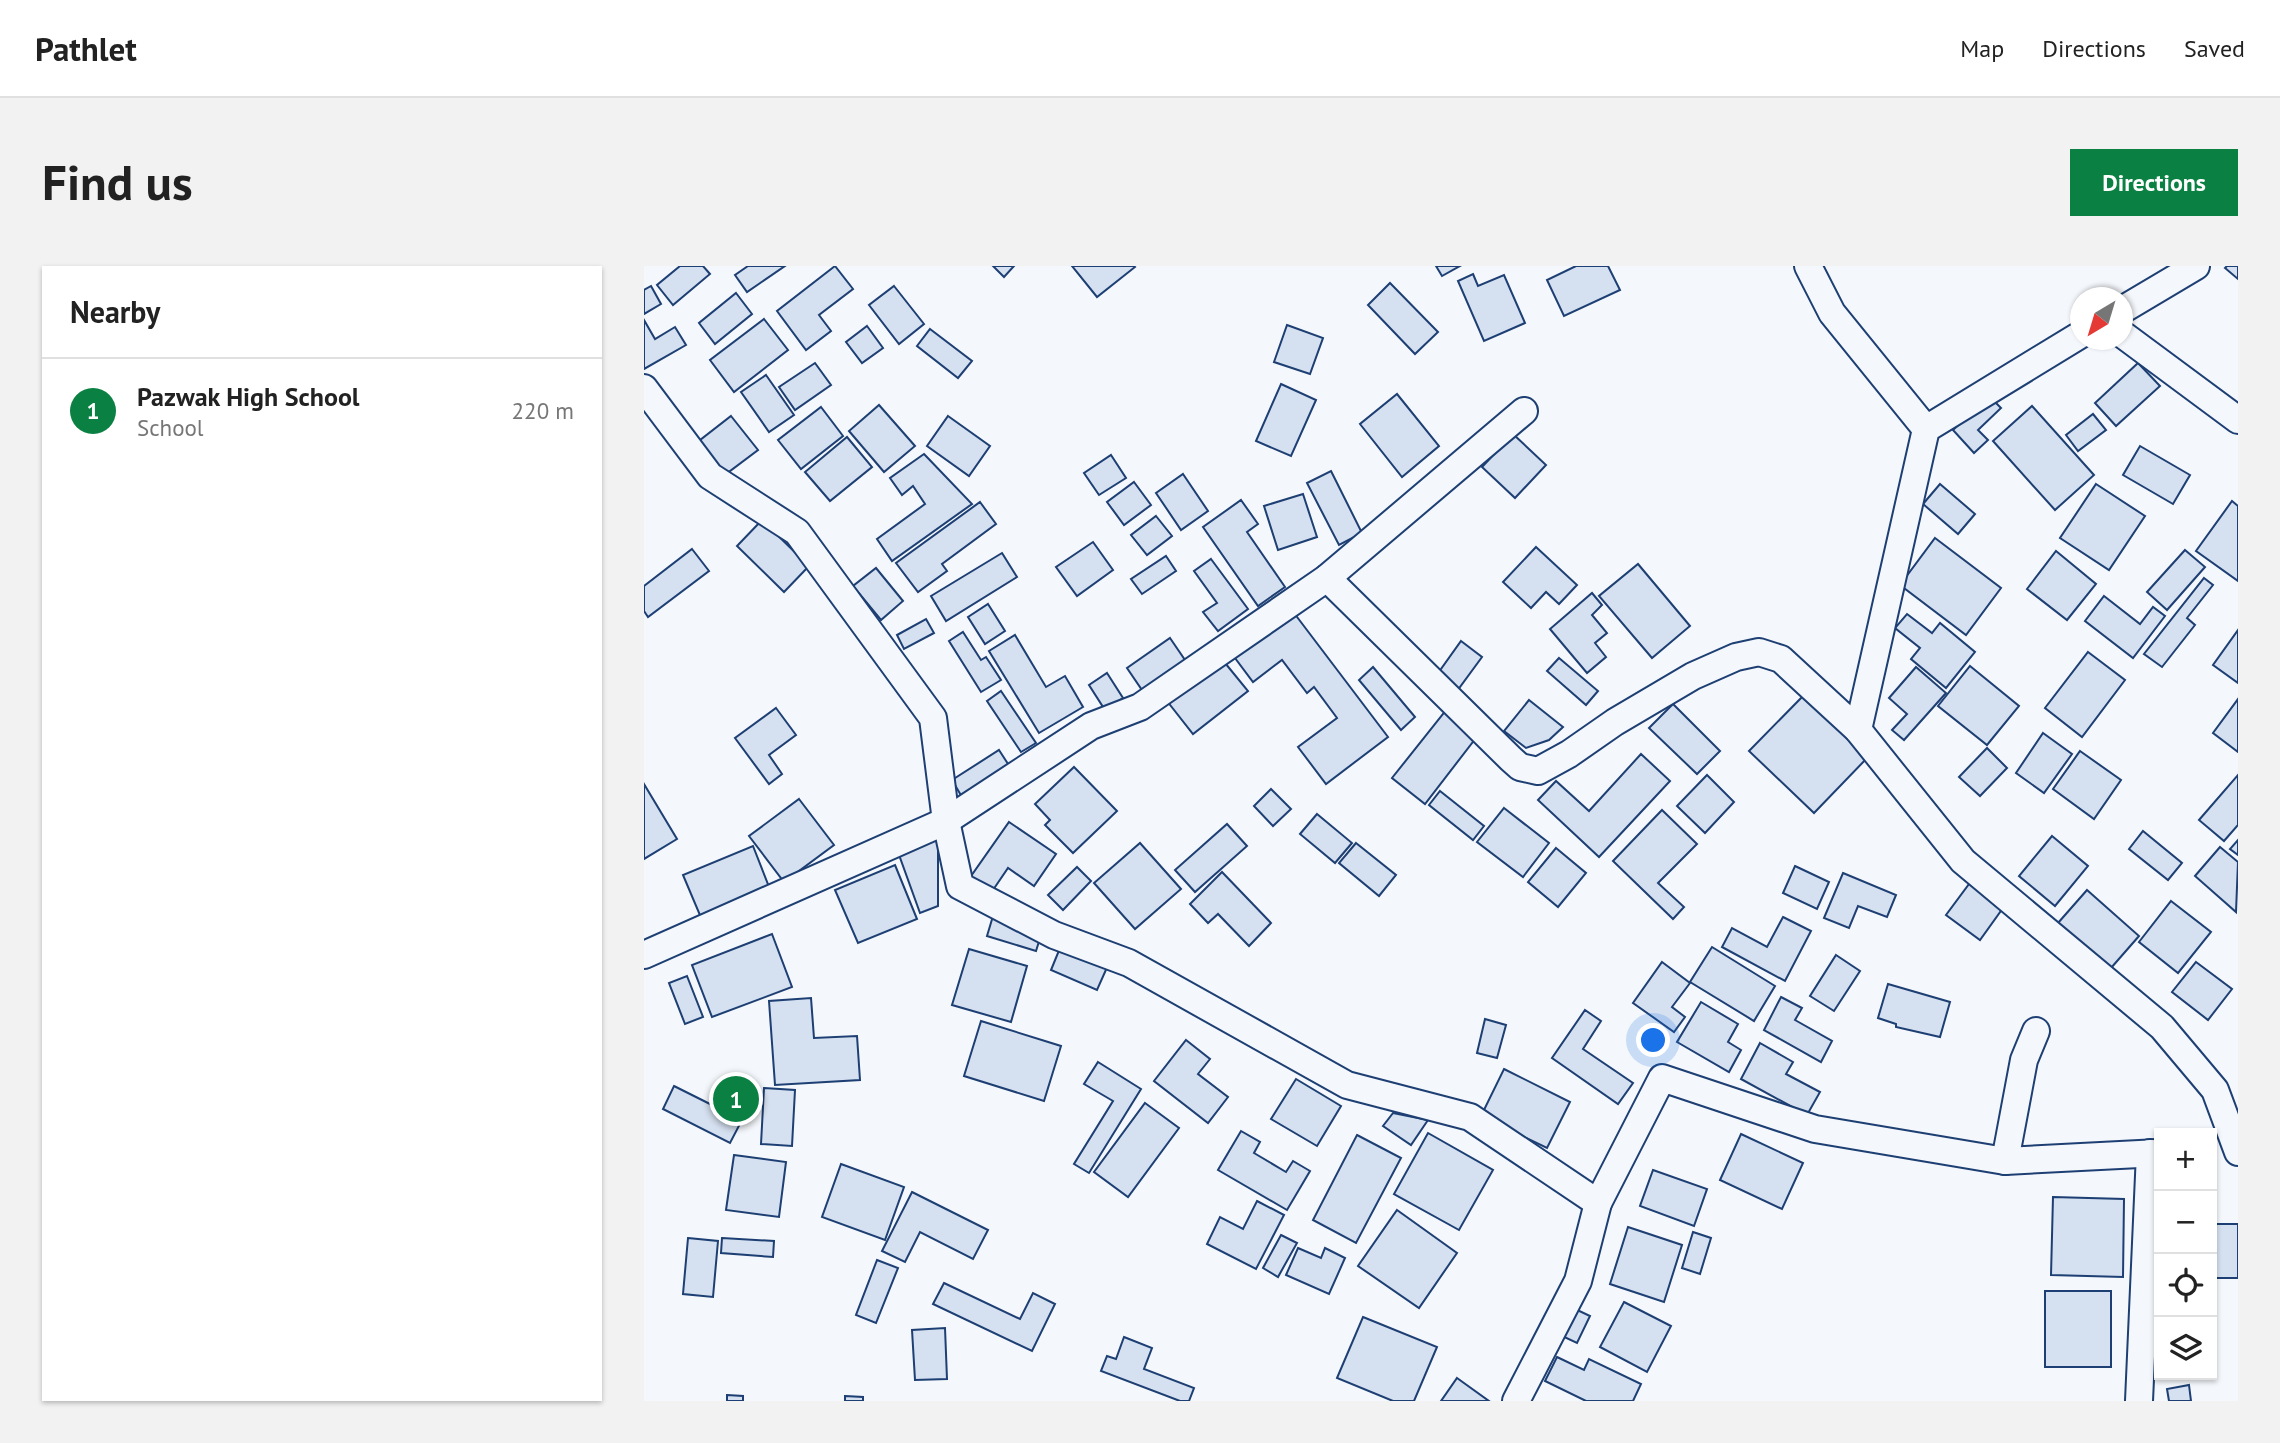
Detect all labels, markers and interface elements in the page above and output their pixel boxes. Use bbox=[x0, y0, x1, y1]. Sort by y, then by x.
text: Pathlet bbox=[35, 27, 137, 70]
text: Map bbox=[1960, 33, 2004, 64]
text: Directions bbox=[2042, 33, 2146, 64]
text: Saved bbox=[2184, 33, 2245, 64]
button: Directions bbox=[2070, 149, 2238, 216]
text: Find us bbox=[42, 150, 193, 214]
north arrow bbox=[2070, 287, 2133, 350]
text: Nearby bbox=[70, 292, 160, 331]
text: Pazwak High School bbox=[137, 380, 360, 413]
text: 1 bbox=[86, 396, 100, 425]
text: 220 m bbox=[512, 396, 574, 425]
text: School bbox=[137, 413, 204, 442]
your location bbox=[1636, 1023, 1670, 1057]
pin: 1 bbox=[713, 1073, 759, 1125]
map controls bbox=[2154, 1128, 2217, 1380]
button: + bbox=[2154, 1128, 2217, 1191]
button: − bbox=[2154, 1191, 2217, 1254]
button: locate bbox=[2154, 1254, 2217, 1317]
button: layers bbox=[2154, 1317, 2217, 1380]

